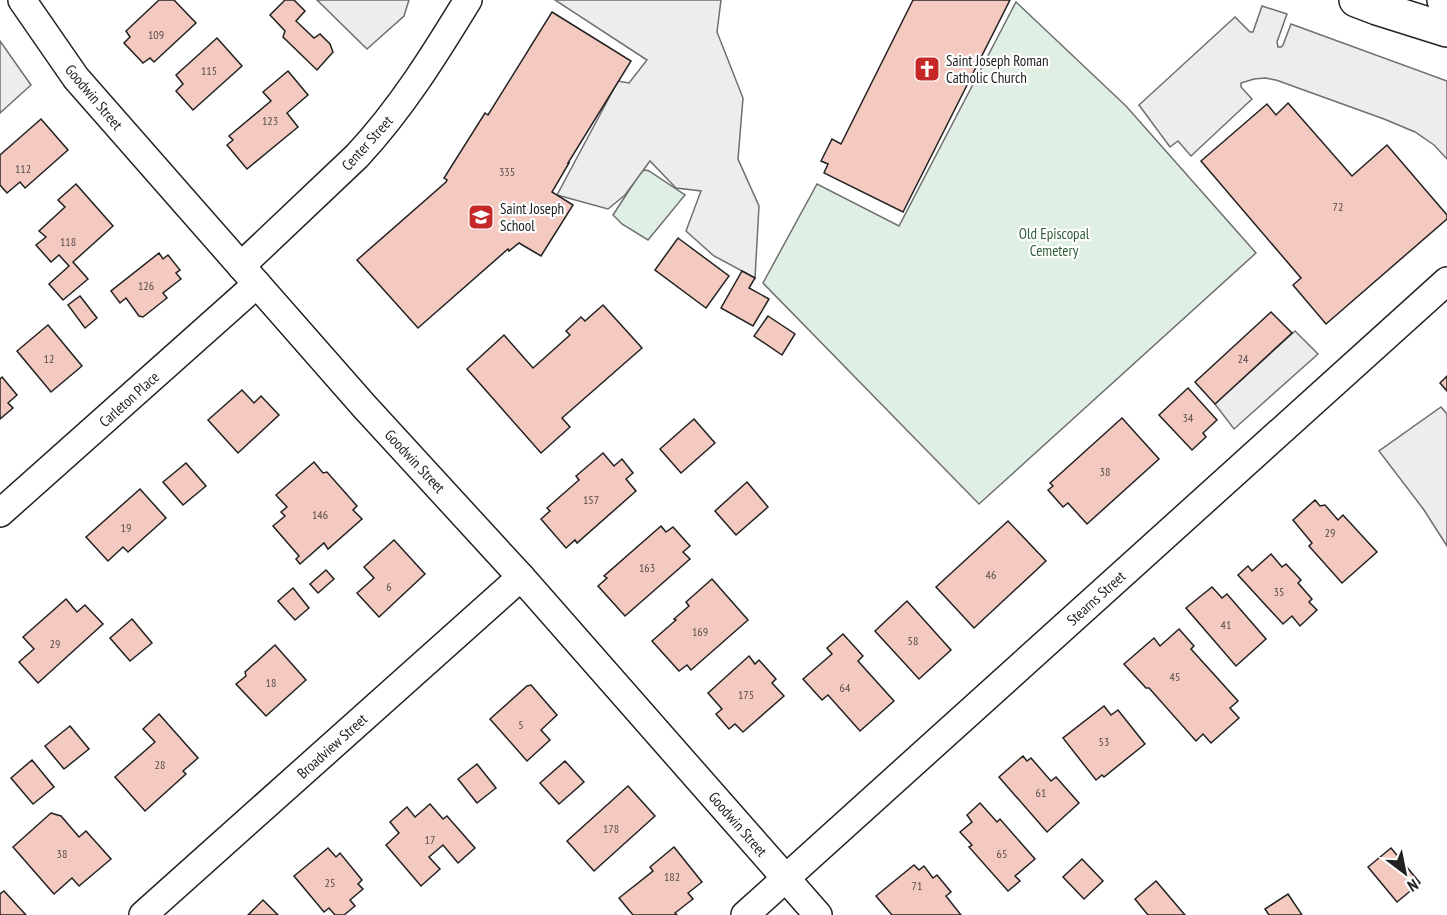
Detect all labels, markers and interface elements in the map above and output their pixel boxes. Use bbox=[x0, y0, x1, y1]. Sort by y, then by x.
house number: 109 bbox=[148, 27, 164, 42]
place label: Saint Joseph Roman Catholic Church bbox=[946, 51, 1049, 87]
church icon: Saint Joseph Roman Catholic Church bbox=[912, 54, 942, 84]
street label: Goodwin Street bbox=[61, 60, 127, 134]
house number: 115 bbox=[201, 63, 217, 78]
street label: Center Street bbox=[337, 111, 397, 175]
house number: 123 bbox=[262, 113, 278, 128]
house number: 112 bbox=[15, 161, 31, 176]
house number: 335 bbox=[499, 164, 515, 179]
place label: Saint Joseph School bbox=[500, 199, 564, 235]
house number: 72 bbox=[1333, 199, 1343, 214]
school or university icon: Saint Joseph School bbox=[466, 202, 496, 232]
park label: Old Episcopal Cemetery bbox=[1019, 224, 1090, 260]
house number: 118 bbox=[60, 234, 76, 249]
house number: 126 bbox=[138, 278, 154, 293]
house number: 12 bbox=[44, 351, 54, 366]
house number: 24 bbox=[1238, 351, 1249, 366]
street label: Carleton Place bbox=[95, 367, 163, 431]
house number: 34 bbox=[1183, 410, 1194, 425]
street label: Goodwin Street bbox=[381, 425, 449, 497]
house number: 38 bbox=[1100, 464, 1110, 479]
house number: 157 bbox=[583, 492, 599, 507]
house number: 146 bbox=[312, 507, 328, 522]
house number: 19 bbox=[121, 520, 131, 535]
house number: 29 bbox=[1325, 525, 1335, 540]
house number: 163 bbox=[639, 560, 655, 575]
house number: 46 bbox=[986, 567, 996, 582]
street label: Stearns Street bbox=[1063, 567, 1129, 629]
house number: 6 bbox=[386, 579, 392, 594]
house number: 35 bbox=[1274, 584, 1284, 599]
house number: 41 bbox=[1221, 617, 1231, 632]
house number: 169 bbox=[692, 624, 708, 639]
house number: 58 bbox=[908, 633, 918, 648]
house number: 29 bbox=[50, 636, 60, 651]
house number: 45 bbox=[1170, 669, 1180, 684]
house number: 18 bbox=[266, 675, 276, 690]
house number: 64 bbox=[840, 680, 851, 695]
house number: 175 bbox=[738, 687, 754, 702]
street label: Broadview Street bbox=[293, 709, 371, 783]
house number: 5 bbox=[518, 717, 524, 732]
house number: 53 bbox=[1099, 734, 1109, 749]
house number: 28 bbox=[155, 757, 165, 772]
house number: 61 bbox=[1036, 785, 1046, 800]
street label: Goodwin Street bbox=[705, 788, 771, 860]
house number: 178 bbox=[603, 821, 619, 836]
house number: 17 bbox=[425, 832, 435, 847]
north arrow bbox=[1375, 843, 1435, 903]
house number: 38 bbox=[57, 846, 67, 861]
house number: 65 bbox=[997, 846, 1007, 861]
house number: 182 bbox=[664, 869, 680, 884]
house number: 25 bbox=[325, 875, 335, 890]
text: N bbox=[1404, 875, 1422, 896]
house number: 71 bbox=[912, 878, 922, 893]

